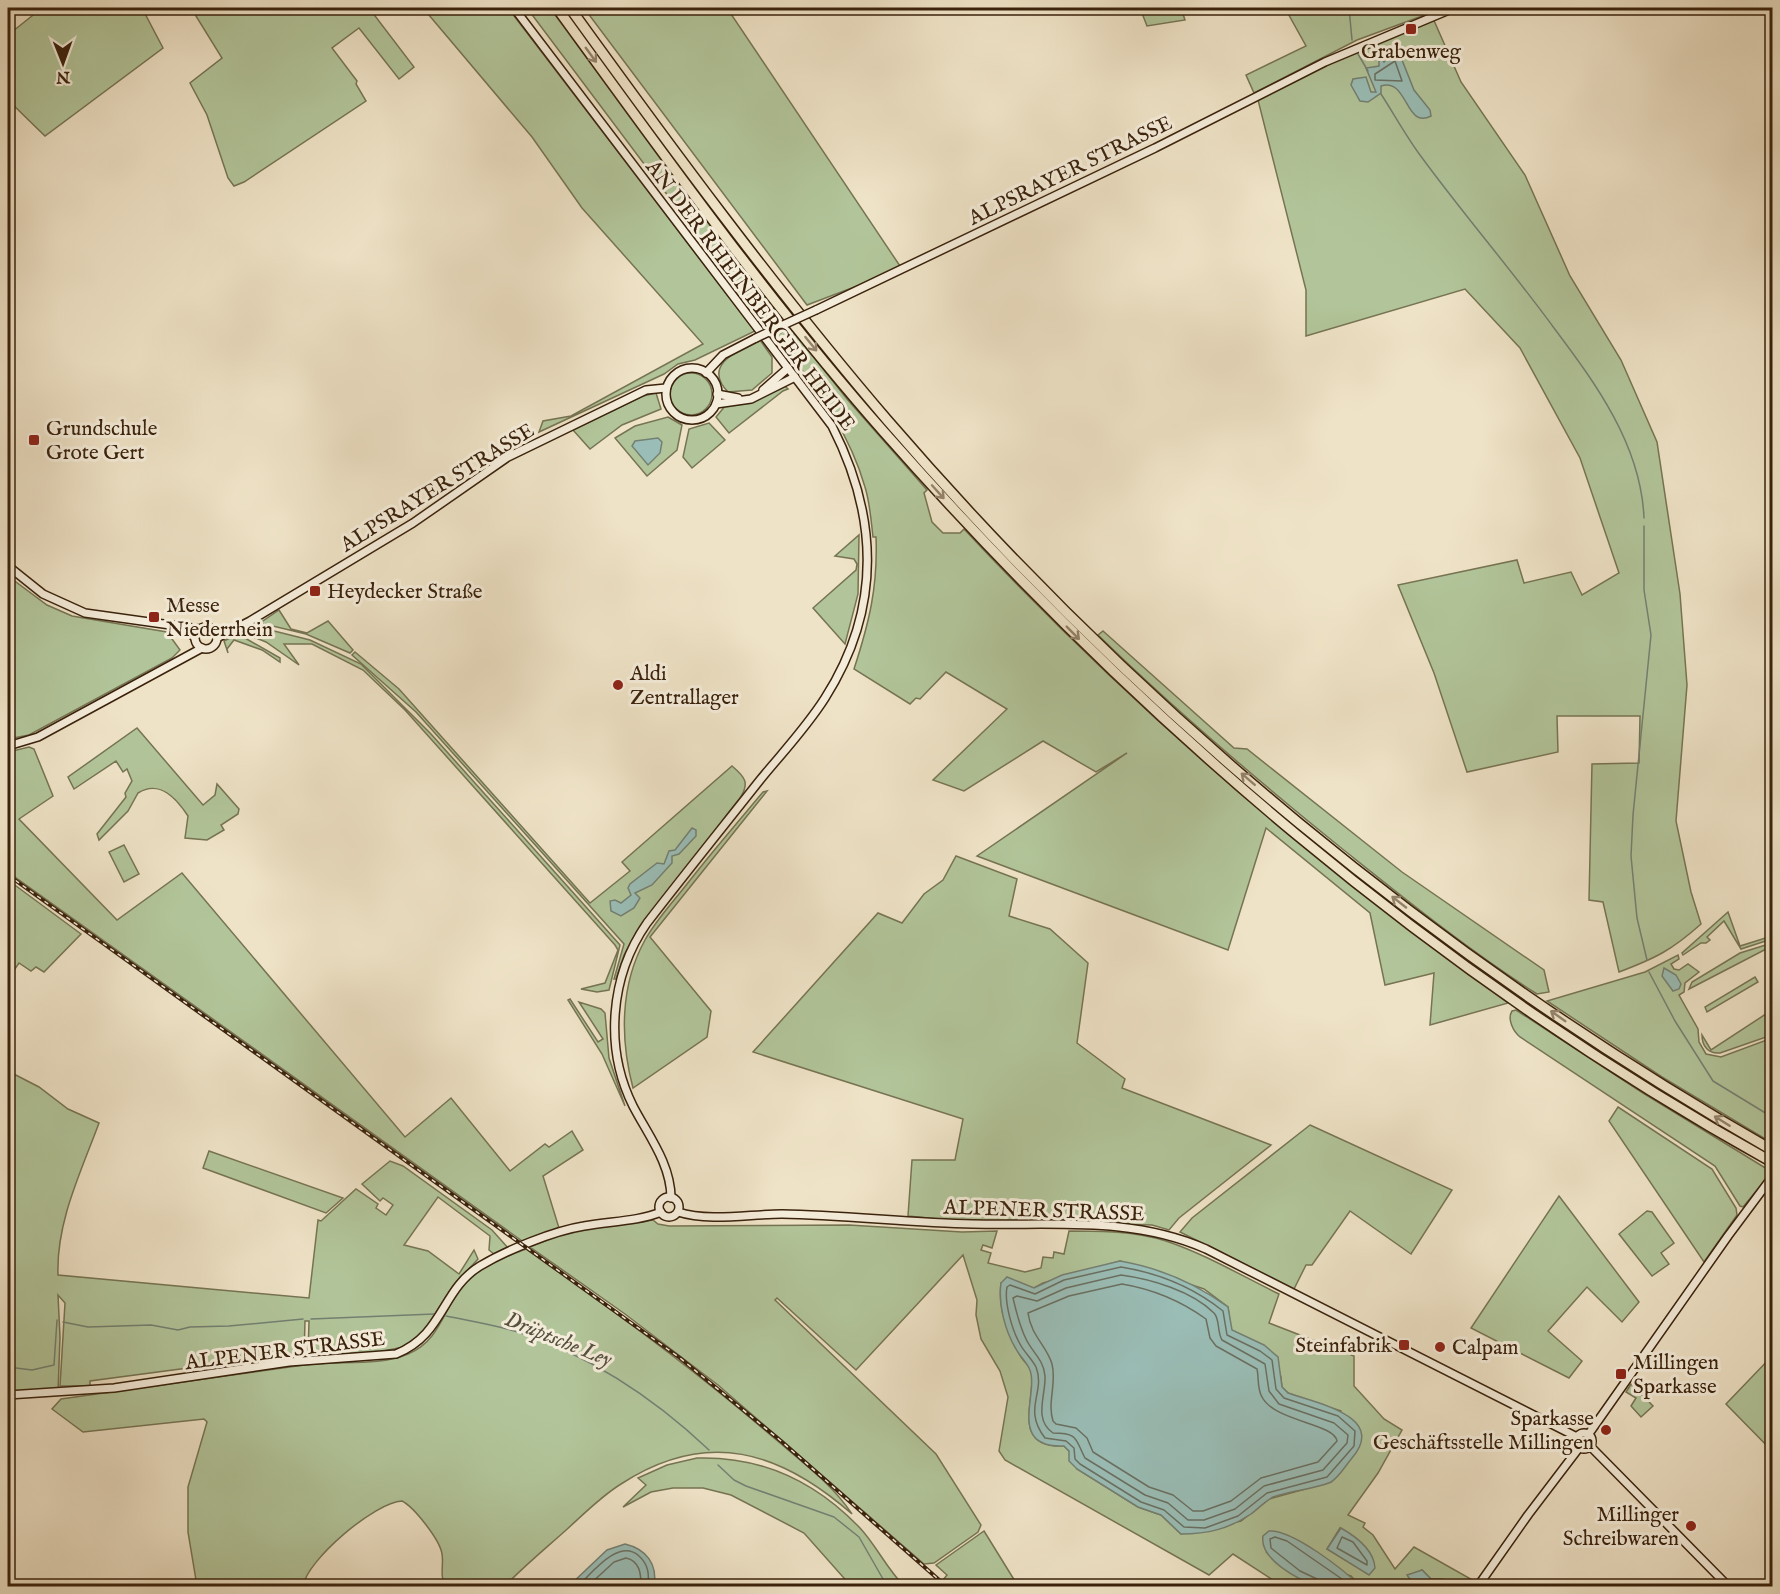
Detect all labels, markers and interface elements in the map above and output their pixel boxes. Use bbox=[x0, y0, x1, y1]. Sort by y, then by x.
marker: Grabenweg bbox=[1404, 22, 1418, 36]
north arrow bbox=[33, 33, 93, 93]
place label: Grabenweg bbox=[1361, 39, 1462, 66]
one-way arrow bbox=[585, 46, 597, 62]
text: N bbox=[56, 66, 71, 86]
street label: ALPSRAYER STRASSE bbox=[963, 110, 1177, 233]
street label: AN DER RHEINBERGER HEIDE bbox=[638, 154, 861, 437]
one-way arrow bbox=[804, 335, 817, 351]
place label: Grundschule Grote Gert bbox=[46, 416, 158, 467]
street label: ALPSRAYER STRASSE bbox=[335, 418, 540, 560]
marker: Grundschule Grote Gert bbox=[27, 433, 41, 447]
one-way arrow bbox=[931, 484, 945, 499]
place label: Heydecker Straße bbox=[327, 579, 483, 606]
marker: Heydecker Straße bbox=[308, 584, 322, 598]
place label: Messe Niederrhein bbox=[166, 593, 273, 644]
marker: Messe Niederrhein bbox=[147, 610, 161, 624]
one-way arrow bbox=[1065, 625, 1080, 640]
place label: Aldi Zentrallager bbox=[629, 661, 739, 712]
marker: Aldi Zentrallager bbox=[611, 678, 625, 692]
one-way arrow bbox=[1240, 773, 1256, 786]
one-way arrow bbox=[1392, 896, 1408, 909]
one-way arrow bbox=[1550, 1010, 1566, 1022]
one-way arrow bbox=[1714, 1114, 1731, 1126]
street label: ALPENER STRASSE bbox=[942, 1194, 1145, 1229]
water label: Drüptsche Ley bbox=[501, 1306, 617, 1374]
street label: ALPENER STRASSE bbox=[183, 1326, 387, 1377]
place label: Steinfabrik bbox=[1295, 1333, 1393, 1360]
place label: Calpam bbox=[1452, 1335, 1519, 1362]
marker: Steinfabrik bbox=[1397, 1338, 1411, 1352]
marker: Calpam bbox=[1433, 1340, 1447, 1354]
place label: Millingen Sparkasse bbox=[1633, 1350, 1719, 1401]
marker: Millingen Sparkasse bbox=[1614, 1367, 1628, 1381]
place label: Sparkasse Geschäftsstelle Millingen bbox=[1373, 1406, 1594, 1457]
marker: Sparkasse Geschäftsstelle Millingen bbox=[1599, 1423, 1613, 1437]
place label: Millinger Schreibwaren bbox=[1563, 1502, 1679, 1553]
marker: Millinger Schreibwaren bbox=[1684, 1519, 1698, 1533]

